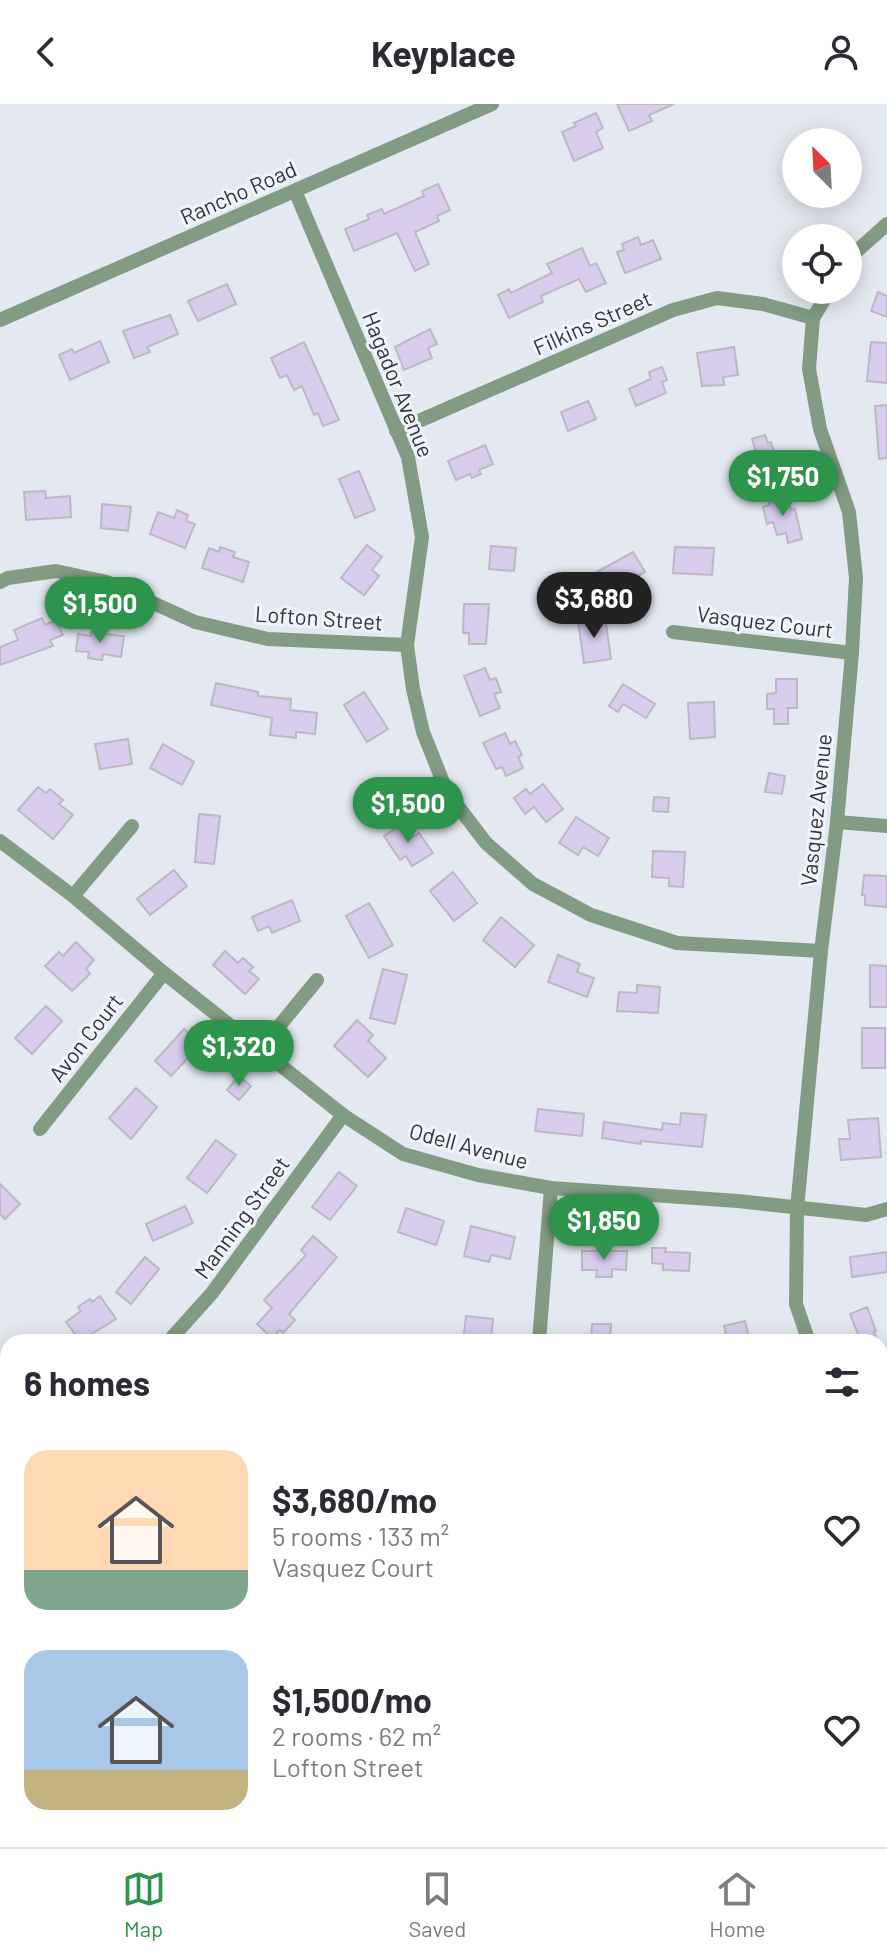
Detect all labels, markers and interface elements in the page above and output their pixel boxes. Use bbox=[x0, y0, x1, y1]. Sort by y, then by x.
icon: back bbox=[24, 30, 68, 74]
icon: person bbox=[819, 30, 863, 74]
text: Keyplace bbox=[371, 31, 516, 74]
north arrow bbox=[782, 128, 862, 208]
map controls bbox=[782, 128, 862, 304]
street label: Rancho Road bbox=[176, 155, 300, 229]
button: locate bbox=[782, 224, 862, 304]
street label: Filkins Street bbox=[529, 284, 655, 360]
street label: Hagador Avenue bbox=[358, 307, 440, 461]
pin: $1,750 bbox=[718, 450, 848, 518]
text: $1,750 bbox=[747, 460, 819, 491]
pin: $3,680 bbox=[529, 572, 659, 640]
pin: $1,500 bbox=[35, 577, 165, 645]
text: $3,680 bbox=[555, 582, 633, 613]
text: $1,500 bbox=[63, 587, 137, 618]
street label: Lofton Street bbox=[254, 600, 384, 634]
street label: Vasquez Court bbox=[695, 600, 835, 642]
street label: Vasquez Avenue bbox=[794, 732, 836, 888]
pin: $1,500 bbox=[343, 777, 473, 845]
text: $1,500 bbox=[371, 787, 445, 818]
street label: Avon Court bbox=[43, 988, 127, 1086]
pin: $1,320 bbox=[174, 1020, 304, 1088]
text: $1,320 bbox=[202, 1030, 276, 1061]
street label: Odell Avenue bbox=[407, 1117, 531, 1173]
street label: Manning Street bbox=[188, 1151, 294, 1283]
pin: $1,850 bbox=[539, 1194, 669, 1262]
text: $1,850 bbox=[567, 1204, 641, 1235]
icon: filters bbox=[820, 1360, 864, 1404]
text: 6 homes bbox=[24, 1362, 150, 1403]
text: $3,680/mo bbox=[272, 1479, 437, 1520]
icon: home bbox=[88, 1482, 184, 1578]
icon: heart bbox=[820, 1508, 864, 1552]
text: 5 rooms · 133 m² bbox=[272, 1520, 449, 1551]
text: Vasquez Court bbox=[272, 1551, 434, 1582]
text: $1,500/mo bbox=[272, 1679, 432, 1720]
icon: home bbox=[88, 1682, 184, 1778]
icon: heart bbox=[820, 1708, 864, 1752]
text: 2 rooms · 62 m² bbox=[272, 1720, 441, 1751]
text: Lofton Street bbox=[272, 1751, 423, 1782]
tab: Map bbox=[122, 1867, 166, 1941]
tab: Saved bbox=[409, 1867, 466, 1941]
tab: Home bbox=[709, 1867, 765, 1941]

